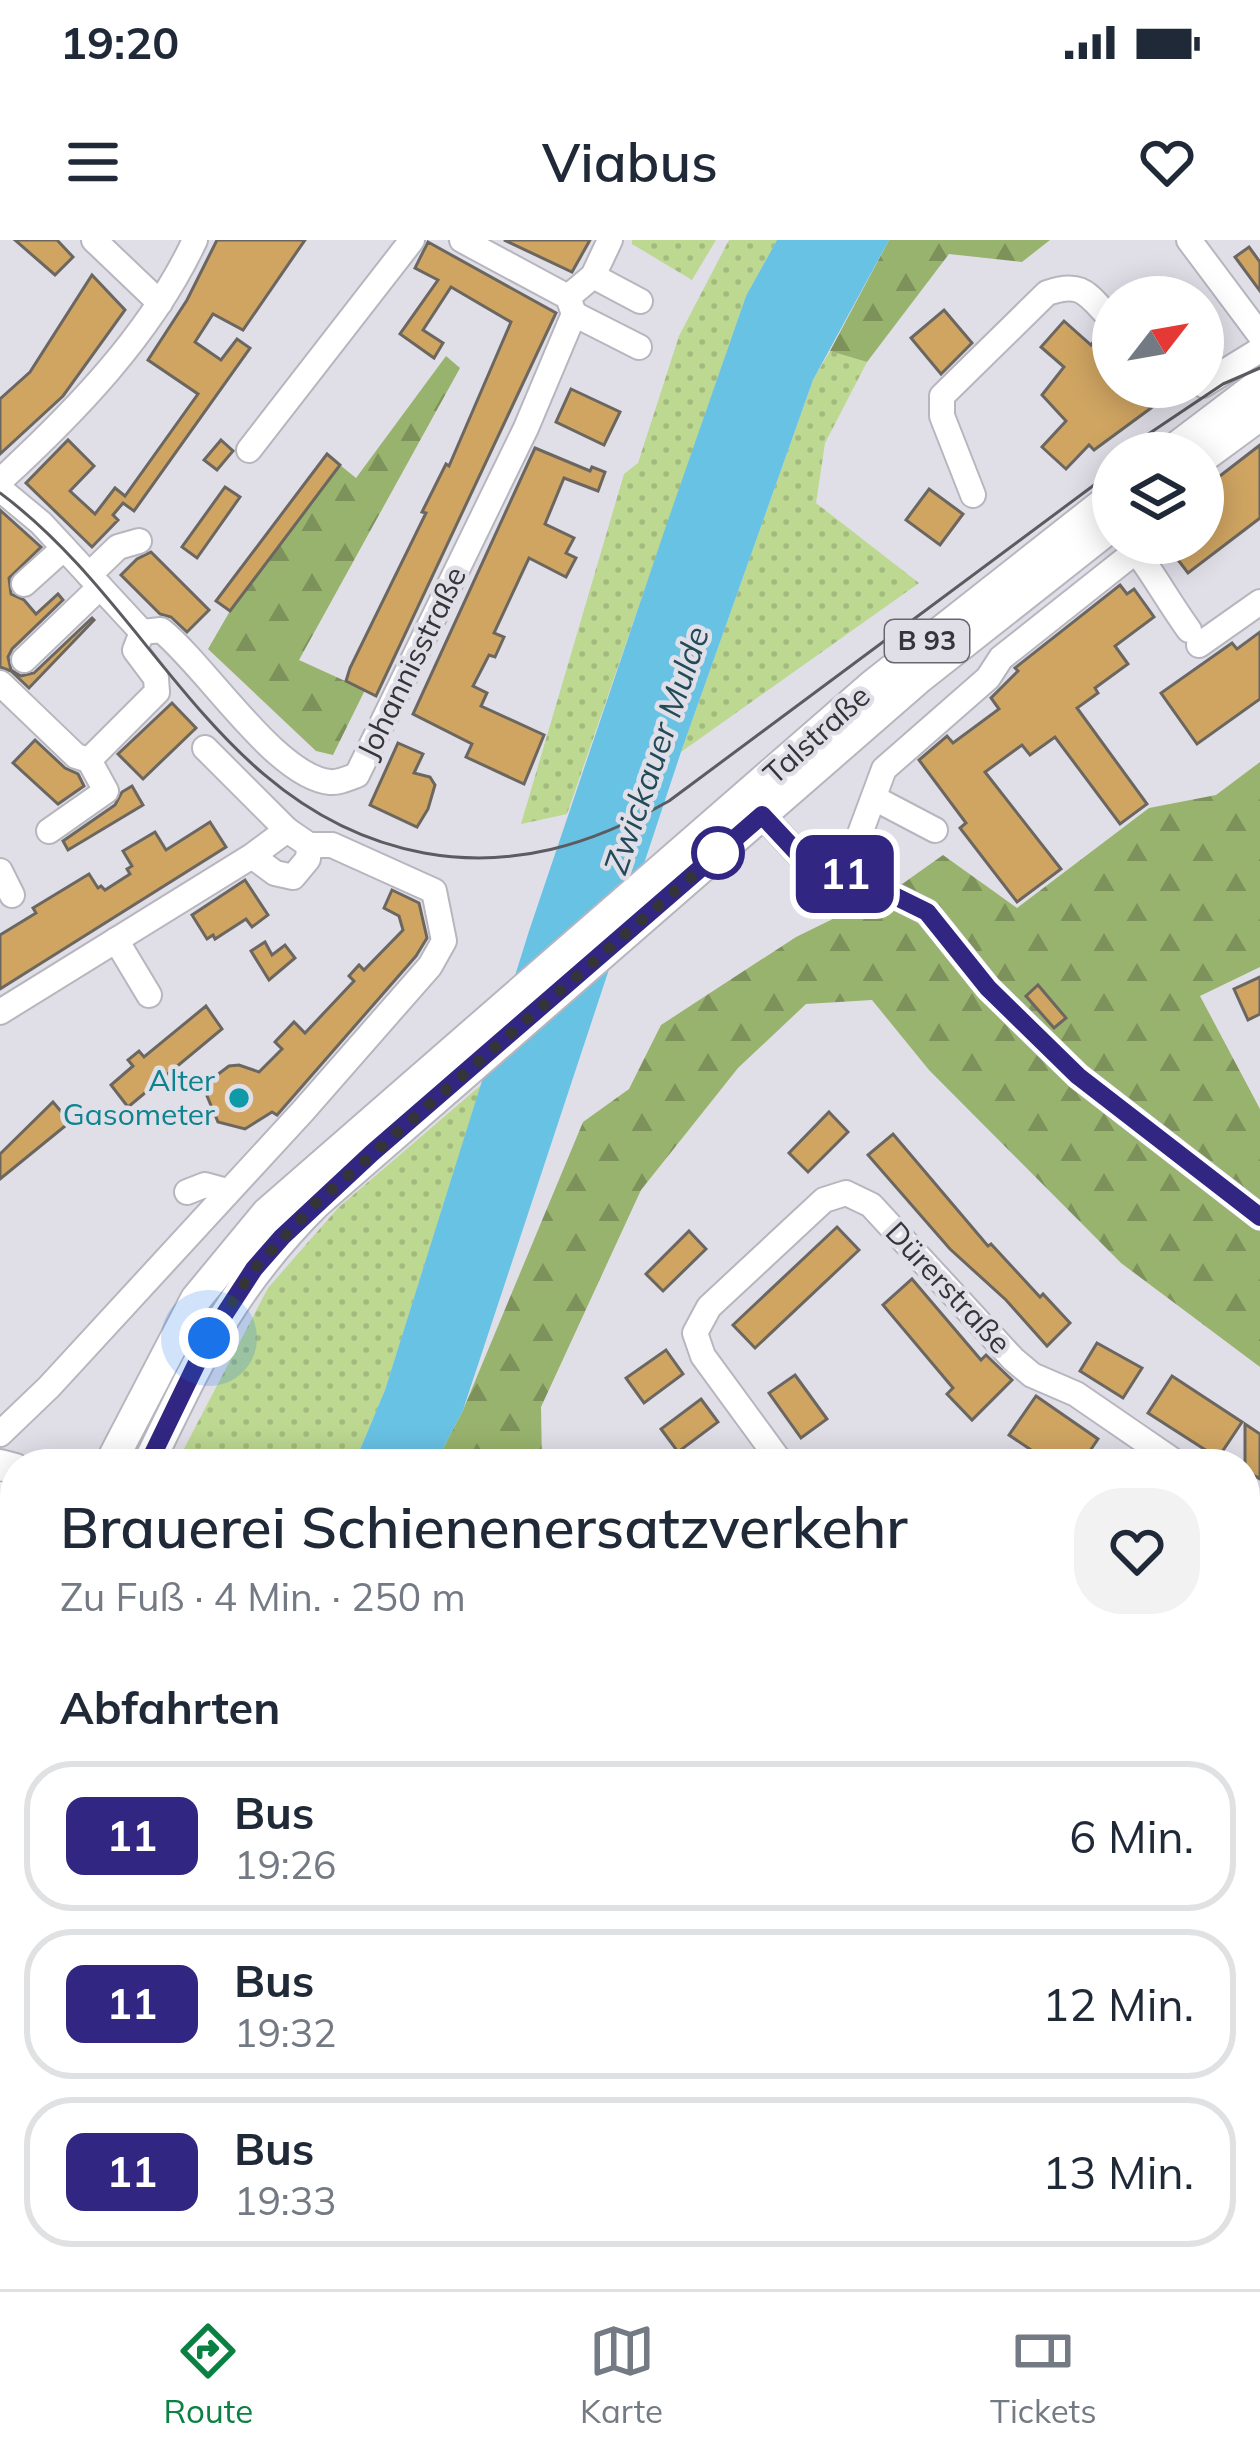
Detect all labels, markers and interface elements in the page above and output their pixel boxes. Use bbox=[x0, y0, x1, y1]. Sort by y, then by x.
text: 19:20 bbox=[60, 14, 179, 70]
text: Viabus bbox=[542, 128, 718, 196]
icon: menu bbox=[60, 129, 126, 195]
icon: heart bbox=[1134, 129, 1200, 195]
north arrow bbox=[1092, 276, 1224, 408]
map controls bbox=[1092, 276, 1224, 564]
button: layers bbox=[1092, 432, 1224, 564]
street label: Johannisstraße bbox=[348, 560, 474, 765]
road number: B 93 bbox=[885, 620, 969, 662]
water label: Zwickauer Mulde bbox=[594, 621, 717, 879]
street label: Talstraße bbox=[755, 677, 877, 792]
unlabelled marker bbox=[693, 828, 743, 878]
line badge: 11 bbox=[791, 835, 899, 913]
text: 11 bbox=[820, 847, 870, 900]
place label: Alter Gasometer bbox=[63, 1061, 215, 1133]
marker: Alter Gasometer bbox=[226, 1085, 252, 1111]
street label: Dürerstraße bbox=[878, 1213, 1020, 1361]
your location bbox=[179, 1308, 239, 1368]
button: heart bbox=[1074, 1488, 1200, 1614]
text: Brauerei Schienenersatzverkehr bbox=[60, 1491, 908, 1562]
text: Zu Fuß · 4 Min. · 250 m bbox=[60, 1572, 466, 1621]
text: Abfahrten bbox=[60, 1679, 280, 1735]
text: Bus bbox=[234, 1784, 314, 1840]
text: 6 Min. bbox=[1069, 1808, 1194, 1864]
text: 11 bbox=[107, 1809, 157, 1862]
text: 19:26 bbox=[234, 1840, 337, 1889]
text: Bus bbox=[234, 1952, 314, 2008]
text: 12 Min. bbox=[1042, 1976, 1194, 2032]
text: 11 bbox=[107, 1977, 157, 2030]
text: 19:32 bbox=[234, 2008, 337, 2057]
text: Bus bbox=[234, 2120, 314, 2176]
text: 13 Min. bbox=[1042, 2144, 1194, 2200]
text: 11 bbox=[107, 2145, 157, 2198]
text: 19:33 bbox=[234, 2176, 337, 2225]
tab: Route bbox=[163, 2318, 253, 2431]
tab: Karte bbox=[580, 2318, 663, 2431]
tab: Tickets bbox=[990, 2318, 1097, 2431]

